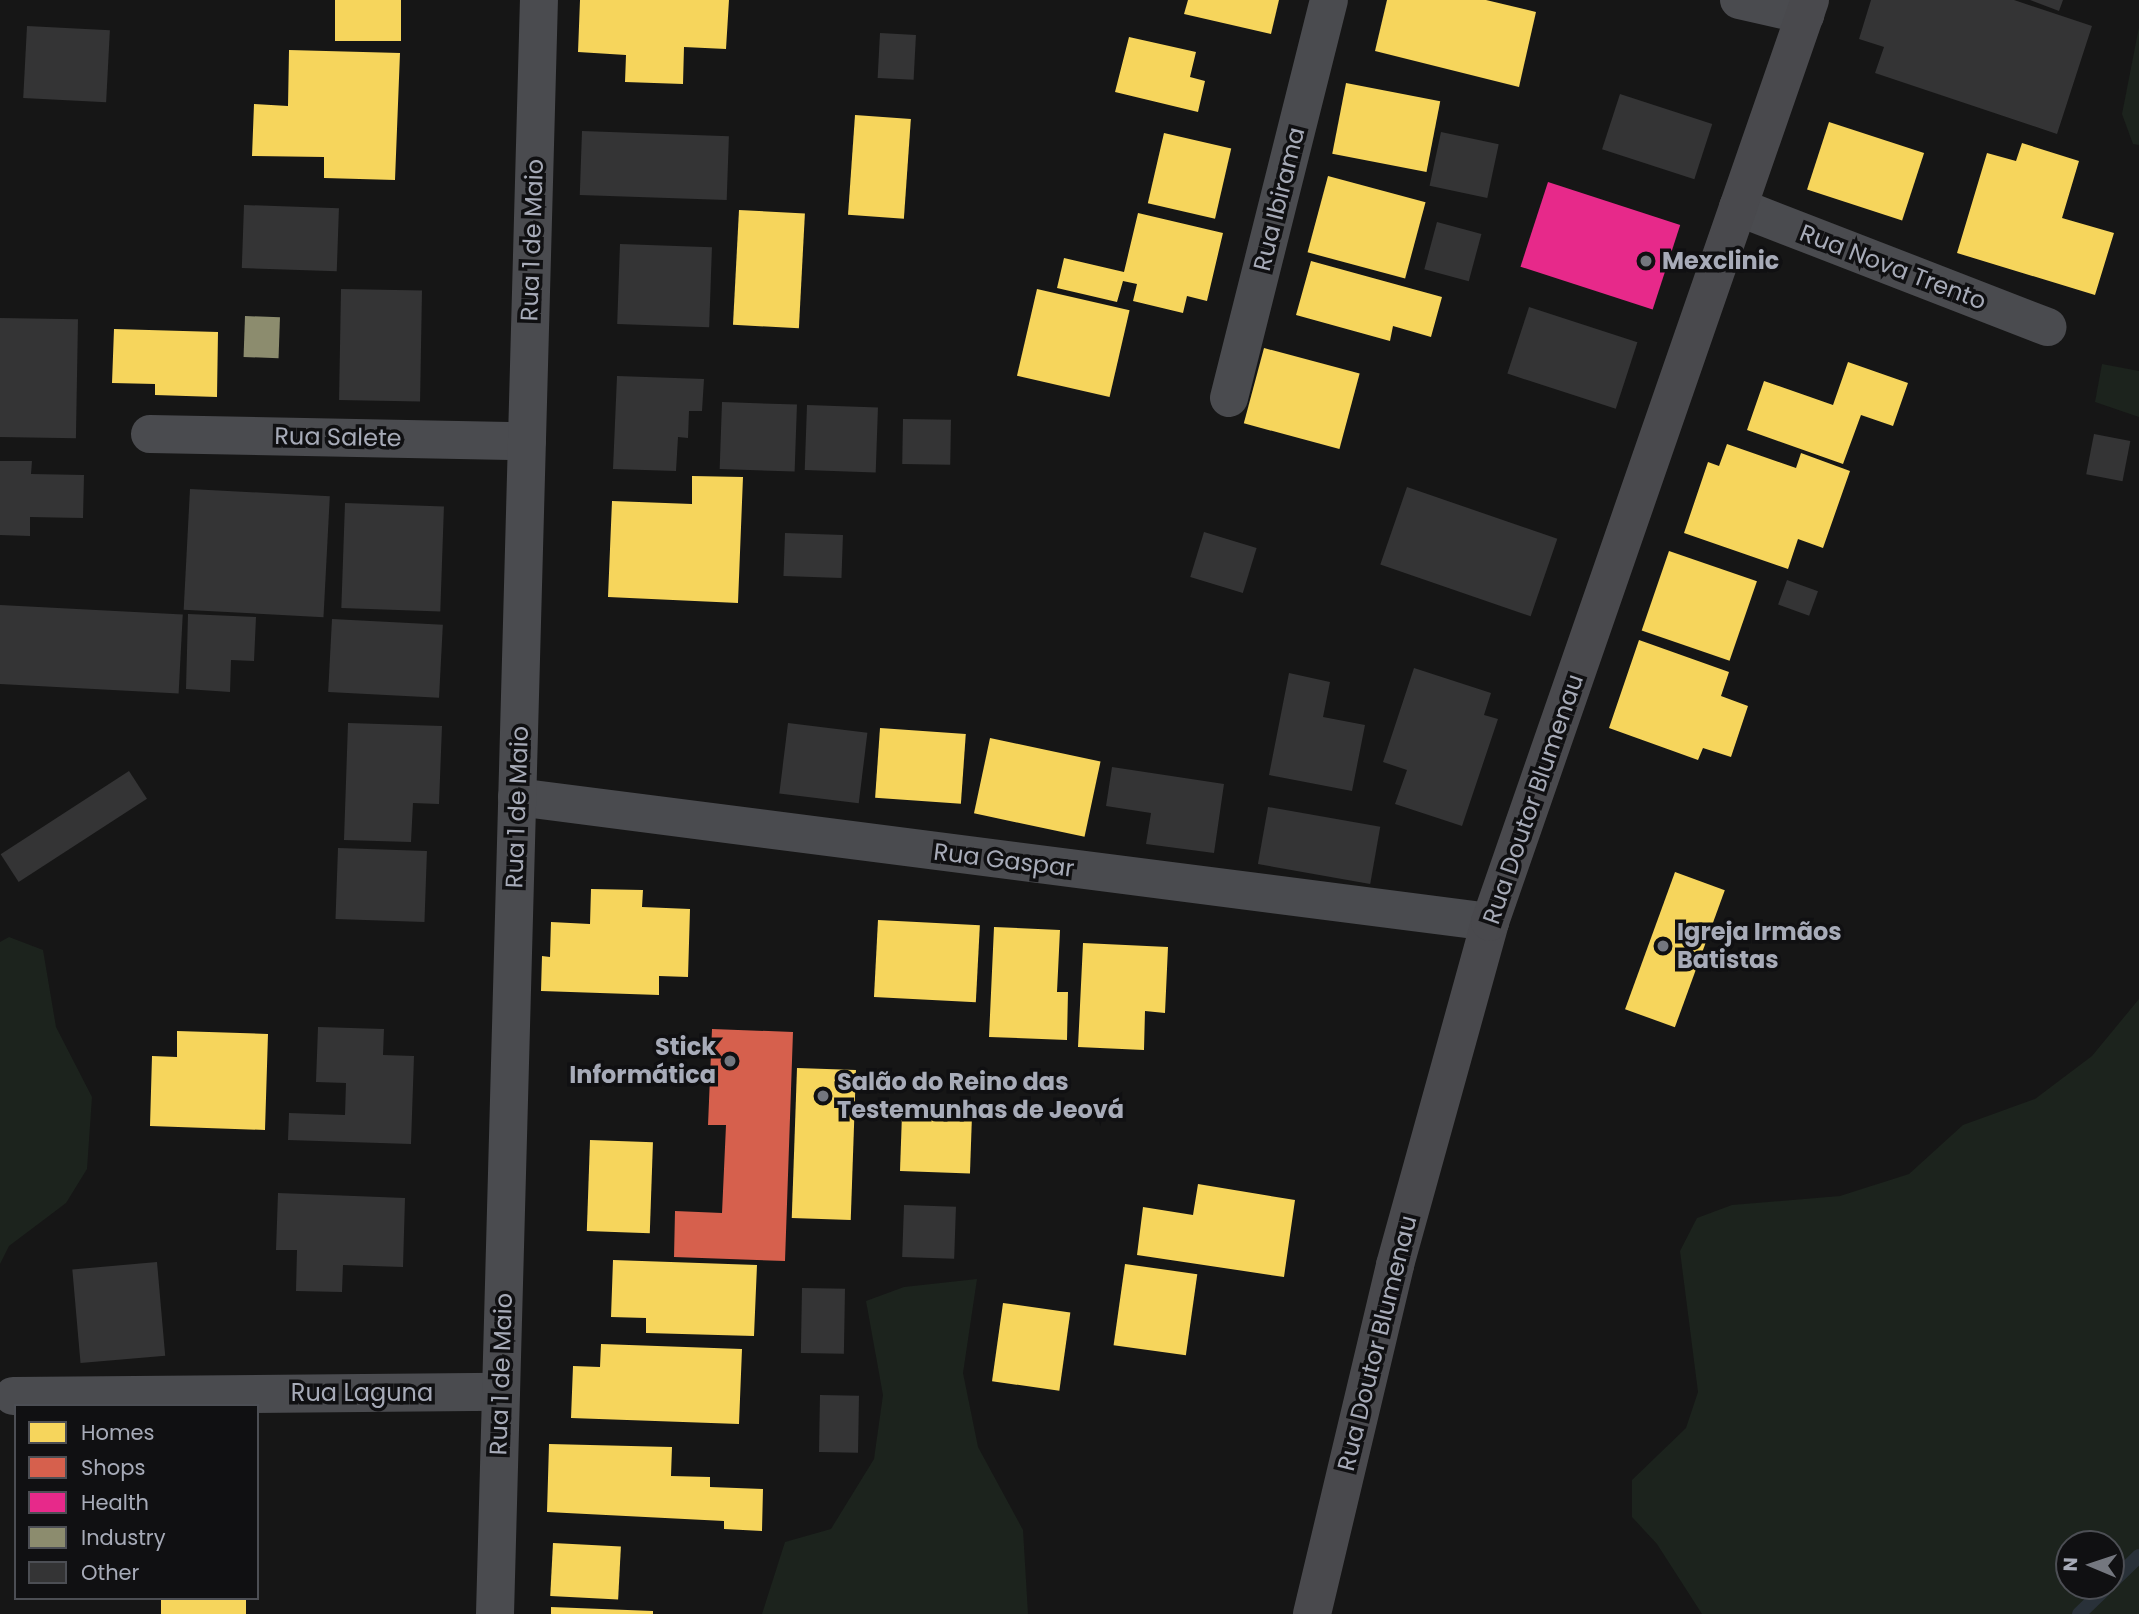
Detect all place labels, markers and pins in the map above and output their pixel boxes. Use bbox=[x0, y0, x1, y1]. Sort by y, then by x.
place label: Mexclinic bbox=[1662, 247, 1779, 275]
marker: Mexclinic bbox=[1636, 251, 1656, 271]
place label: Igreja Irmãos Batistas bbox=[1677, 918, 1842, 974]
marker: Igreja Irmãos Batistas bbox=[1655, 938, 1671, 954]
place label: Stick Informática bbox=[569, 1033, 716, 1089]
marker: Stick Informática bbox=[722, 1053, 738, 1069]
place label: Salão do Reino das Testemunhas de Jeová bbox=[837, 1068, 1124, 1124]
marker: Salão do Reino das Testemunhas de Jeová bbox=[815, 1088, 831, 1104]

